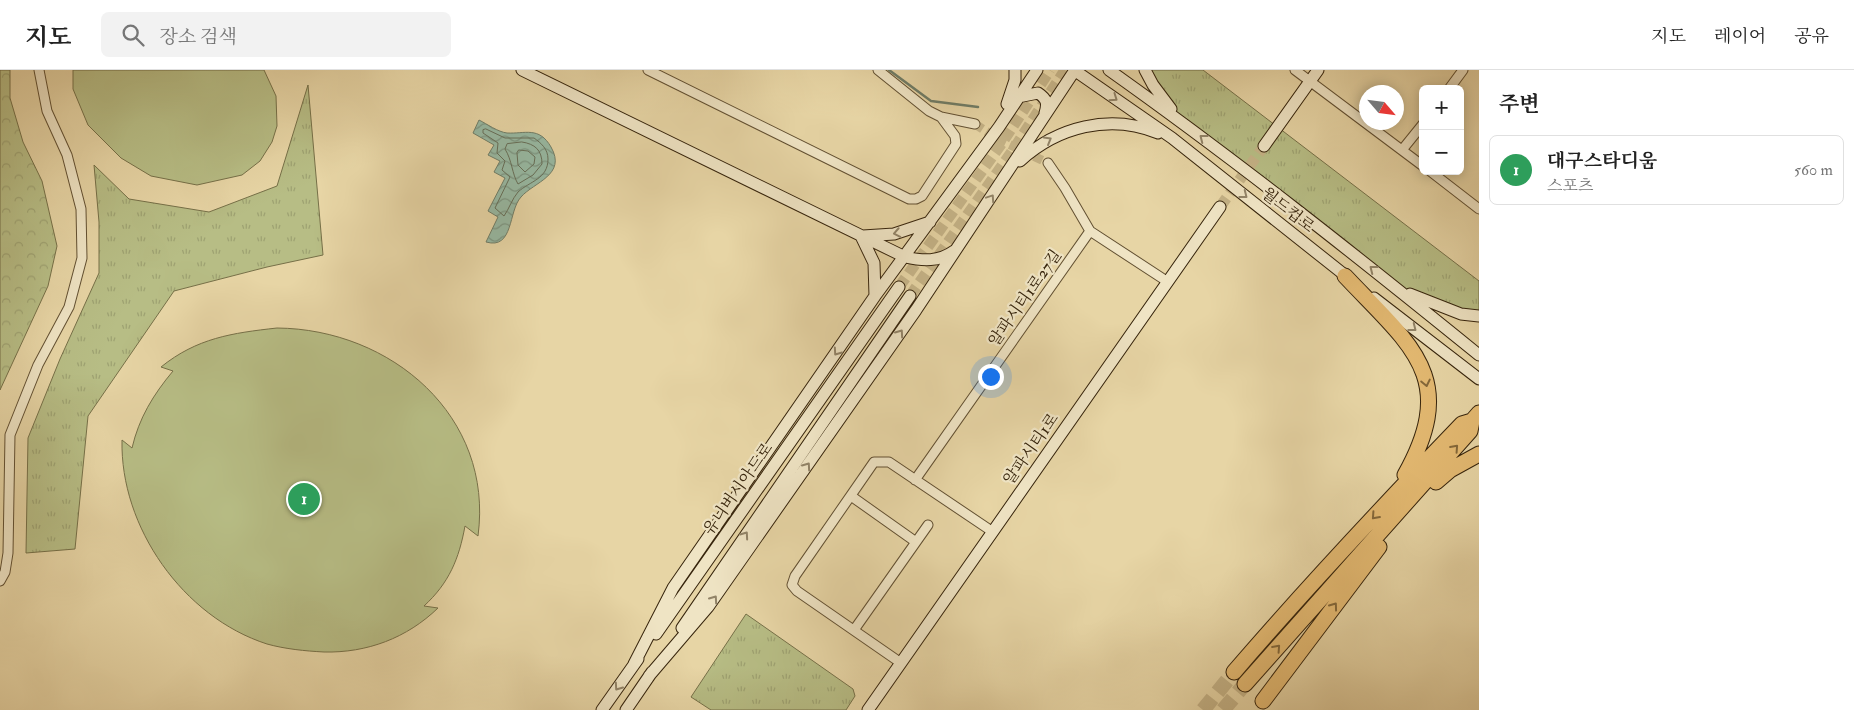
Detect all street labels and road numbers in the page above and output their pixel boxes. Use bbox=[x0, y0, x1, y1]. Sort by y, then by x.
street label: 월드컵로 bbox=[1257, 183, 1319, 237]
street label: 알파시티1로27길 bbox=[984, 246, 1066, 350]
street label: 알파시티1로 bbox=[999, 409, 1063, 489]
street label: 유니버시아드로 bbox=[699, 439, 778, 539]

